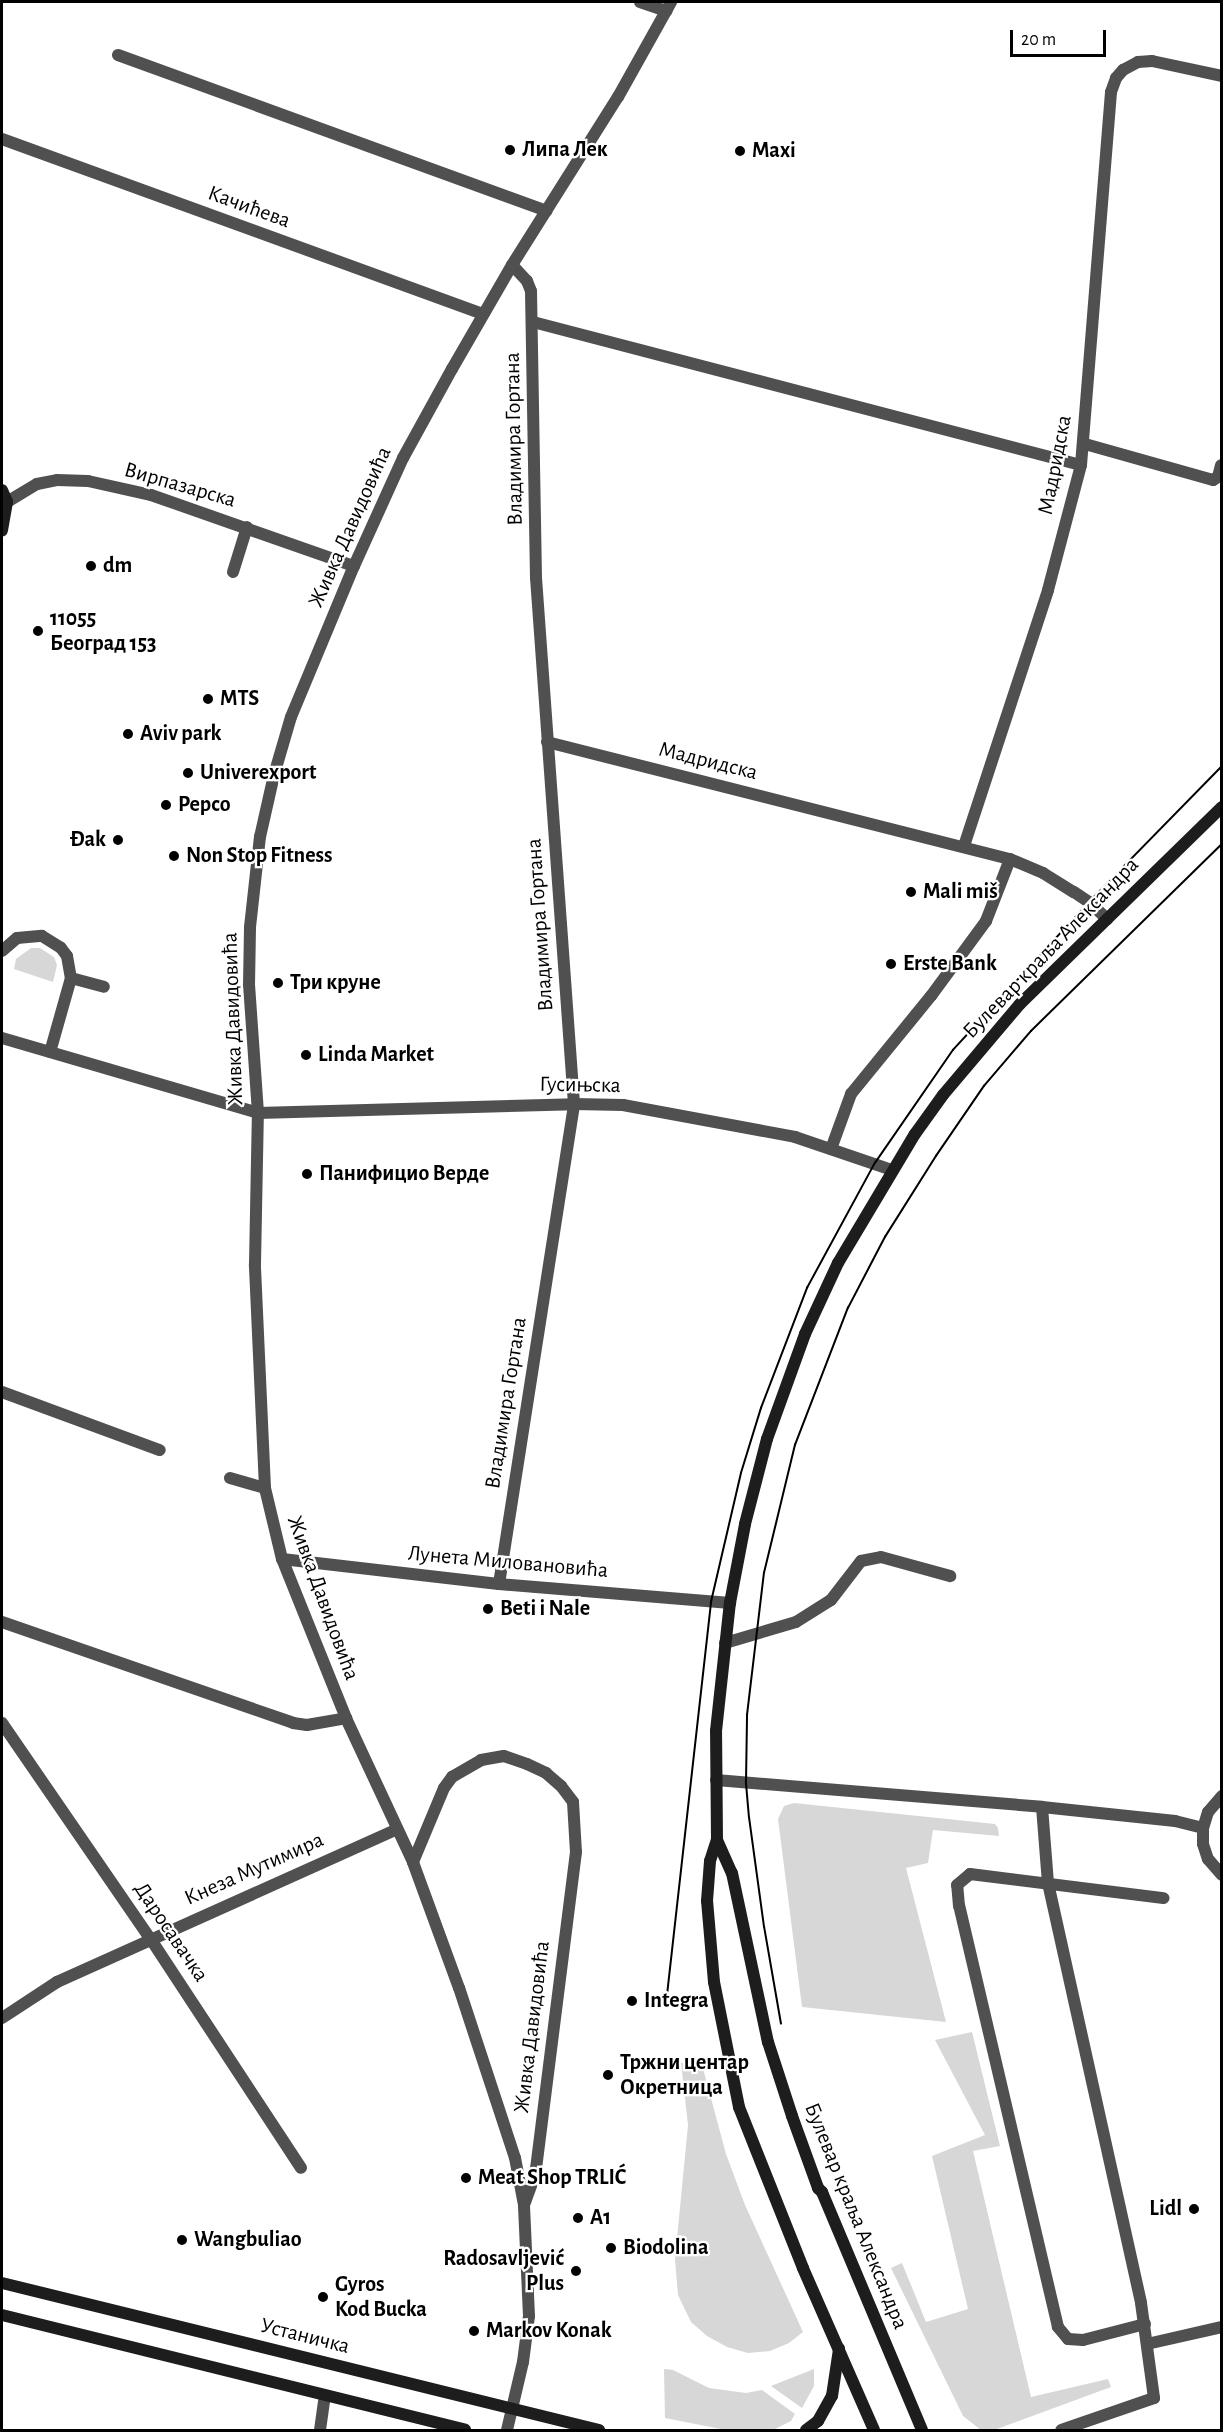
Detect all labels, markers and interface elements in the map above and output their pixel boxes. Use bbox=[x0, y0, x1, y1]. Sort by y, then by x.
scale bar bbox=[1013, 18, 1109, 56]
text: 20 m bbox=[1021, 31, 1056, 49]
place label: Липа Лек bbox=[522, 137, 608, 163]
place label: Maxi bbox=[752, 138, 796, 164]
marker: Липа Лек bbox=[503, 143, 517, 157]
marker: Maxi bbox=[733, 144, 747, 158]
street label: Качићева bbox=[204, 180, 294, 234]
street label: Владимира Гортана bbox=[499, 352, 529, 526]
street label: Мадридска bbox=[1032, 413, 1078, 517]
street label: Живка Давидовића bbox=[303, 443, 397, 611]
street label: Вирпазарска bbox=[121, 456, 239, 514]
place label: dm bbox=[103, 553, 132, 579]
marker: dm bbox=[84, 559, 98, 573]
place label: 11055 Београд 153 bbox=[50, 605, 156, 656]
marker: 11055 Београд 153 bbox=[31, 624, 45, 638]
place label: MTS bbox=[220, 686, 259, 712]
marker: MTS bbox=[201, 692, 215, 706]
place label: Aviv park bbox=[140, 721, 222, 747]
marker: Aviv park bbox=[121, 727, 135, 741]
street label: Мадридска bbox=[656, 736, 760, 786]
place label: Univerexport bbox=[200, 760, 316, 786]
marker: Univerexport bbox=[181, 766, 195, 780]
place label: Pepco bbox=[178, 792, 231, 818]
marker: Pepco bbox=[159, 798, 173, 812]
place label: Đak bbox=[70, 827, 106, 853]
marker: Đak bbox=[111, 833, 125, 847]
street label: Владимира Гортана bbox=[521, 838, 559, 1012]
place label: Non Stop Fitness bbox=[186, 843, 332, 869]
marker: Non Stop Fitness bbox=[167, 849, 181, 863]
street label: Булевар краља Александра bbox=[957, 852, 1145, 1044]
place label: Mali miš bbox=[923, 879, 998, 905]
marker: Mali miš bbox=[904, 885, 918, 899]
street label: Живка Давидовића bbox=[217, 932, 249, 1106]
place label: Erste Bank bbox=[903, 951, 997, 977]
marker: Erste Bank bbox=[884, 957, 898, 971]
place label: Три круне bbox=[290, 970, 381, 996]
marker: Три круне bbox=[271, 976, 285, 990]
place label: Linda Market bbox=[318, 1042, 434, 1068]
marker: Linda Market bbox=[299, 1048, 313, 1062]
street label: Гусињска bbox=[539, 1071, 621, 1099]
place label: Панифицио Верде bbox=[319, 1161, 489, 1187]
marker: Панифицио Верде bbox=[300, 1167, 314, 1181]
street label: Владимира Гортана bbox=[479, 1315, 533, 1491]
street label: Живка Давидовића bbox=[281, 1512, 365, 1684]
street label: Лунета Миловановића bbox=[407, 1540, 609, 1584]
place label: Beti i Nale bbox=[500, 1596, 590, 1622]
marker: Beti i Nale bbox=[481, 1602, 495, 1616]
street label: Кнеза Мутимира bbox=[180, 1827, 328, 1911]
street label: Даросавачка bbox=[128, 1877, 214, 1987]
street label: Живка Давидовића bbox=[508, 1939, 556, 2115]
place label: Integra bbox=[644, 1988, 708, 2014]
marker: Integra bbox=[625, 1994, 639, 2008]
place label: Тржни центар Окретница bbox=[620, 2049, 749, 2100]
marker: Тржни центар Окретница bbox=[601, 2068, 615, 2082]
street label: Булевар краља Александра bbox=[798, 2099, 914, 2333]
place label: Meat Shop TRLIĆ bbox=[478, 2165, 626, 2191]
marker: Meat Shop TRLIĆ bbox=[459, 2171, 473, 2185]
place label: Lidl bbox=[1149, 2196, 1182, 2222]
marker: Lidl bbox=[1187, 2202, 1201, 2216]
place label: A1 bbox=[590, 2205, 611, 2231]
marker: A1 bbox=[571, 2211, 585, 2225]
place label: Wangbuliao bbox=[194, 2227, 302, 2253]
marker: Wangbuliao bbox=[175, 2233, 189, 2247]
place label: Biodolina bbox=[623, 2235, 709, 2261]
marker: Biodolina bbox=[604, 2241, 618, 2255]
place label: Radosavljević Plus bbox=[443, 2245, 564, 2296]
marker: Radosavljević Plus bbox=[569, 2264, 583, 2278]
place label: Gyros Kod Bucka bbox=[335, 2271, 427, 2322]
marker: Gyros Kod Bucka bbox=[316, 2290, 330, 2304]
street label: Устаничка bbox=[258, 2312, 352, 2360]
place label: Markov Konak bbox=[486, 2318, 612, 2344]
marker: Markov Konak bbox=[467, 2324, 481, 2338]

